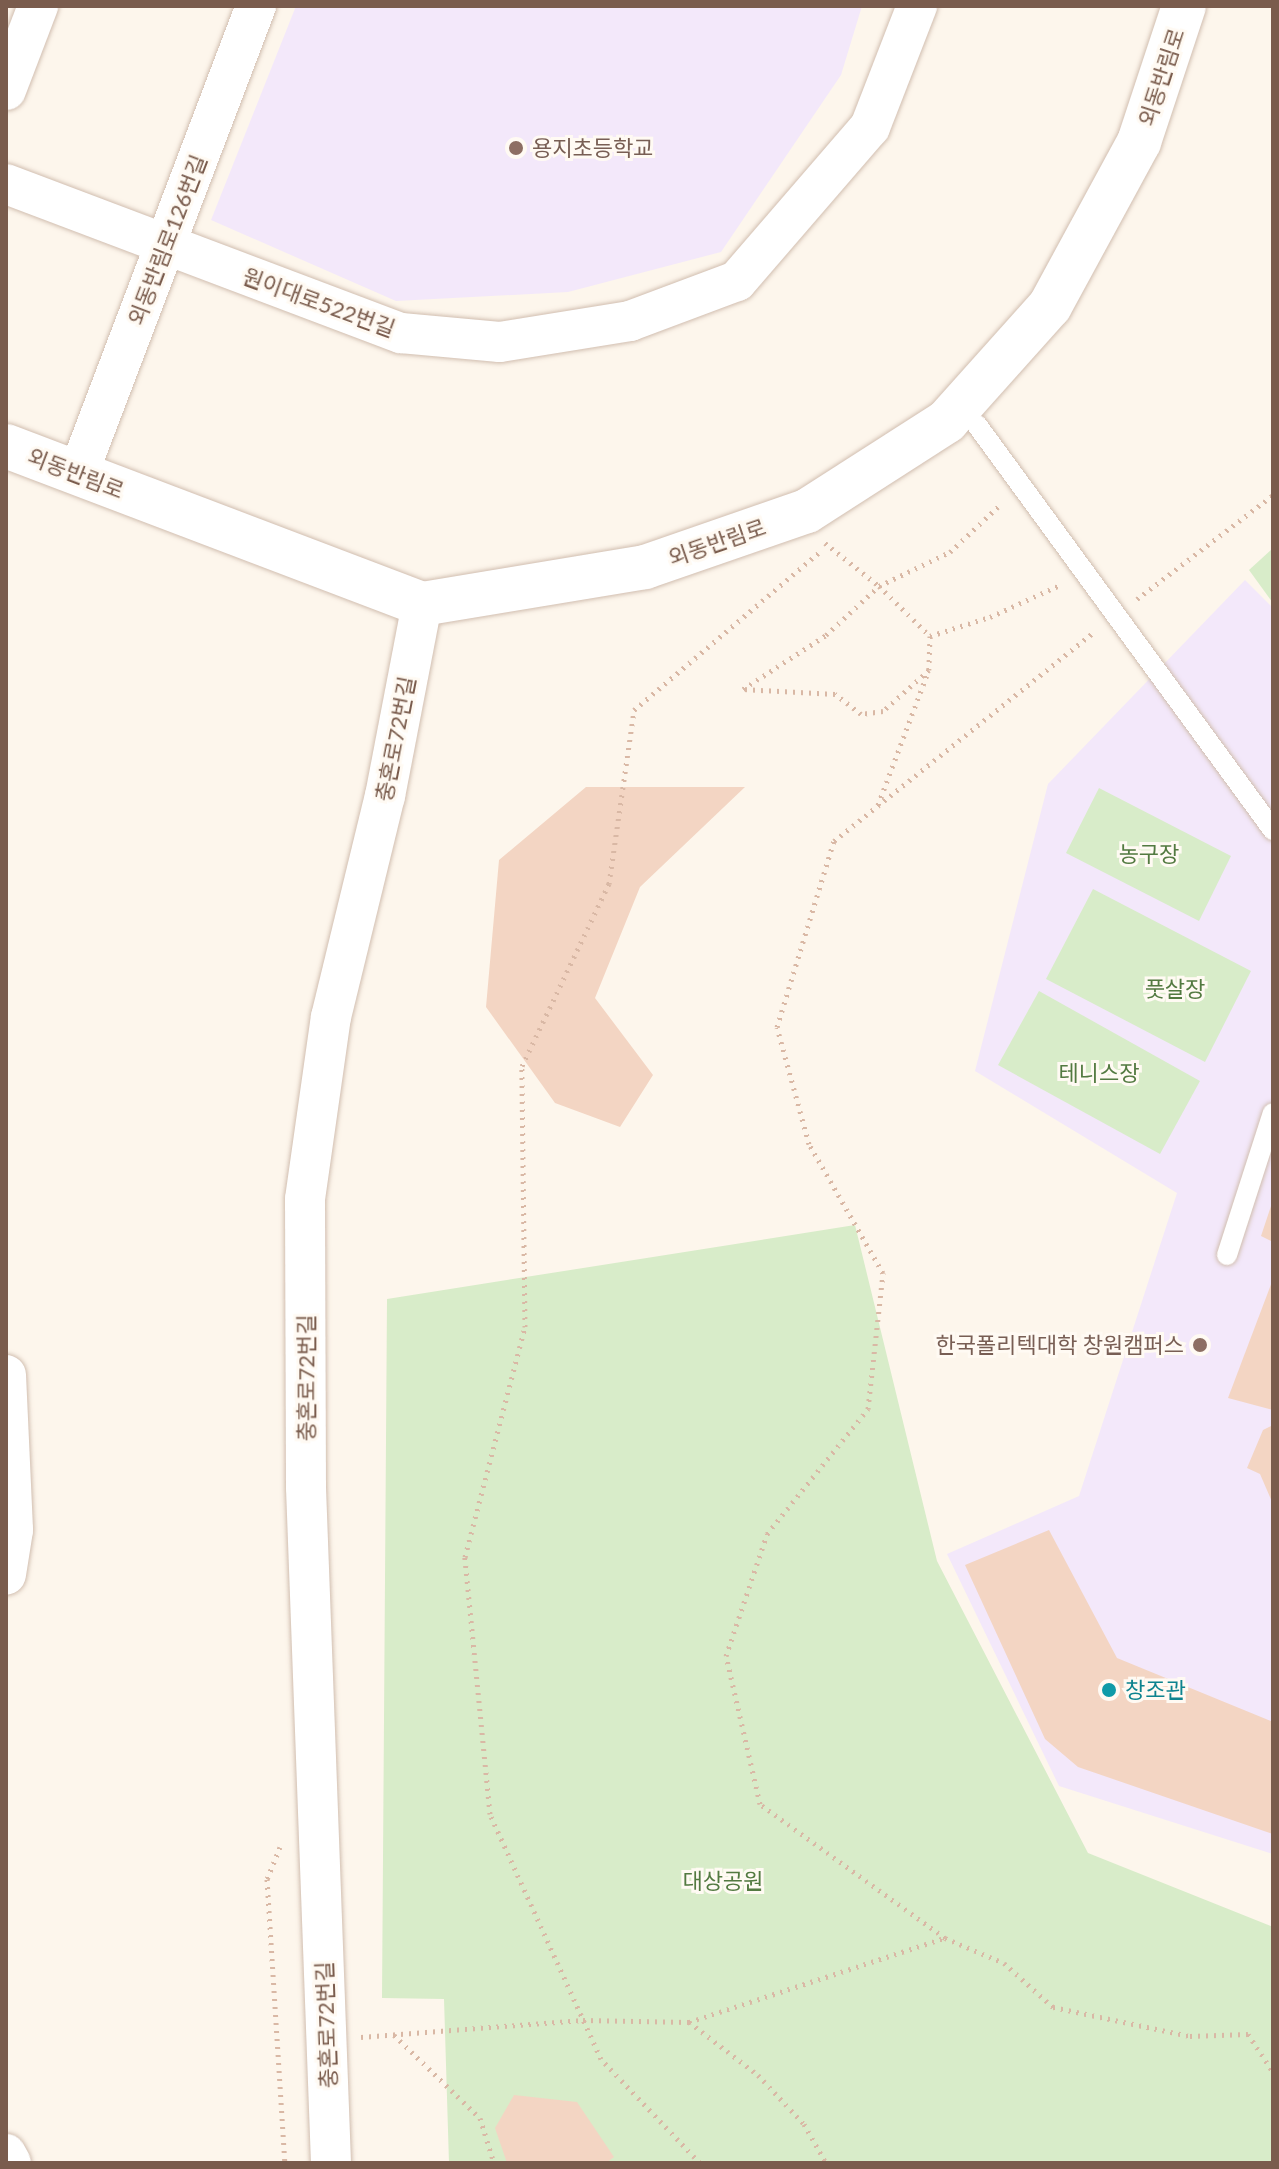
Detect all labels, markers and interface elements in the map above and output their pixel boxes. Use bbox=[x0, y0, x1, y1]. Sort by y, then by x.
street label: 외동반림로 bbox=[1133, 25, 1189, 129]
place label: 용지초등학교 bbox=[532, 135, 653, 161]
marker: 용지초등학교 bbox=[507, 139, 525, 157]
street label: 외동반림로126번길 bbox=[122, 151, 212, 329]
street label: 원이대로522번길 bbox=[239, 262, 399, 342]
street label: 외동반림로 bbox=[24, 443, 128, 503]
street label: 외동반림로 bbox=[665, 513, 769, 571]
street label: 충혼로72번길 bbox=[370, 674, 420, 804]
park label: 농구장 bbox=[1119, 841, 1179, 867]
park label: 풋살장 bbox=[1145, 976, 1205, 1002]
park label: 테니스장 bbox=[1059, 1060, 1139, 1086]
street label: 충혼로72번길 bbox=[293, 1315, 319, 1441]
place label: 한국폴리텍대학 창원캠퍼스 bbox=[935, 1332, 1184, 1358]
marker: 한국폴리텍대학 창원캠퍼스 bbox=[1191, 1336, 1209, 1354]
place label: 창조관 bbox=[1125, 1677, 1186, 1703]
marker: 창조관 bbox=[1100, 1681, 1118, 1699]
park label: 대상공원 bbox=[683, 1868, 763, 1894]
street label: 충혼로72번길 bbox=[311, 1961, 341, 2089]

